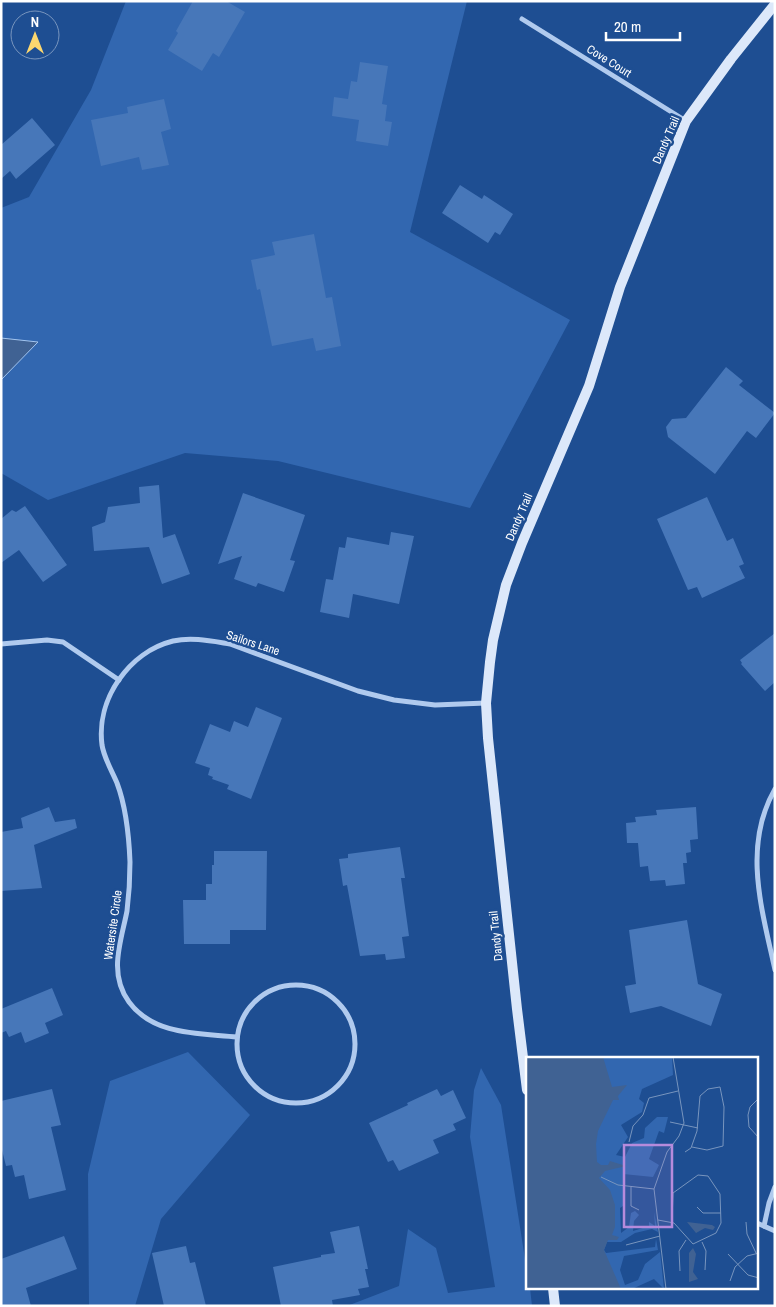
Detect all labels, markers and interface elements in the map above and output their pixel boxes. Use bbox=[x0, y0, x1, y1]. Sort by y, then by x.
north arrow bbox=[10, 10, 60, 60]
scale bar bbox=[606, 10, 680, 42]
text: N bbox=[31, 13, 39, 31]
text: 20 m bbox=[614, 16, 641, 37]
street label: Cove Court bbox=[584, 41, 635, 81]
street label: Dandy Trail bbox=[649, 114, 683, 166]
street label: Dandy Trail bbox=[502, 491, 536, 543]
street label: Sailors Lane bbox=[224, 627, 282, 659]
street label: Watersite Circle bbox=[100, 889, 126, 961]
street label: Dandy Trail bbox=[485, 910, 507, 962]
inset map bbox=[526, 1057, 758, 1290]

